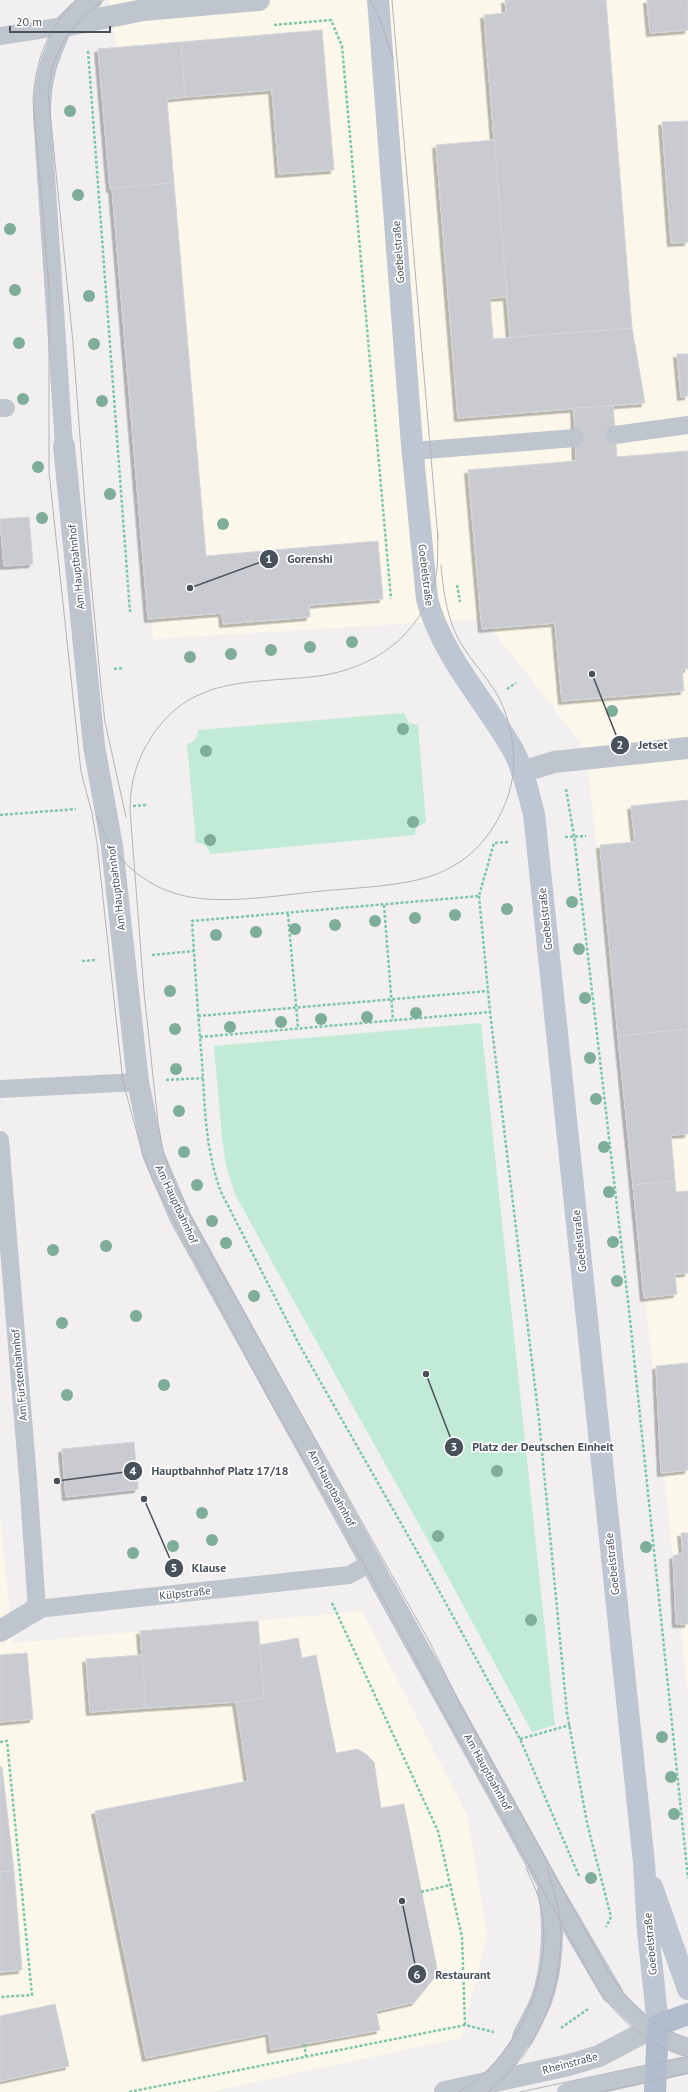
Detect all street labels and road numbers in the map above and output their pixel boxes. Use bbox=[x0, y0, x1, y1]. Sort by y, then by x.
street label: Goebelstraße bbox=[389, 220, 407, 284]
street label: Am Hauptbahnhof bbox=[65, 523, 87, 610]
street label: Goebelstraße bbox=[415, 543, 437, 607]
street label: Am Hauptbahnhof bbox=[104, 844, 128, 931]
street label: Goebelstraße bbox=[535, 887, 555, 951]
street label: Am Hauptbahnhof bbox=[153, 1162, 202, 1246]
street label: Goebelstraße bbox=[569, 1209, 589, 1273]
street label: Am Fürstenbahnhof bbox=[8, 1328, 30, 1422]
street label: Am Hauptbahnhof bbox=[305, 1447, 359, 1529]
street label: Goebelstraße bbox=[602, 1532, 622, 1596]
street label: Külpstraße bbox=[159, 1583, 212, 1603]
street label: Am Hauptbahnhof bbox=[461, 1731, 515, 1813]
street label: Goebelstraße bbox=[640, 1912, 660, 1976]
street label: Rheinstraße bbox=[541, 2049, 600, 2077]

